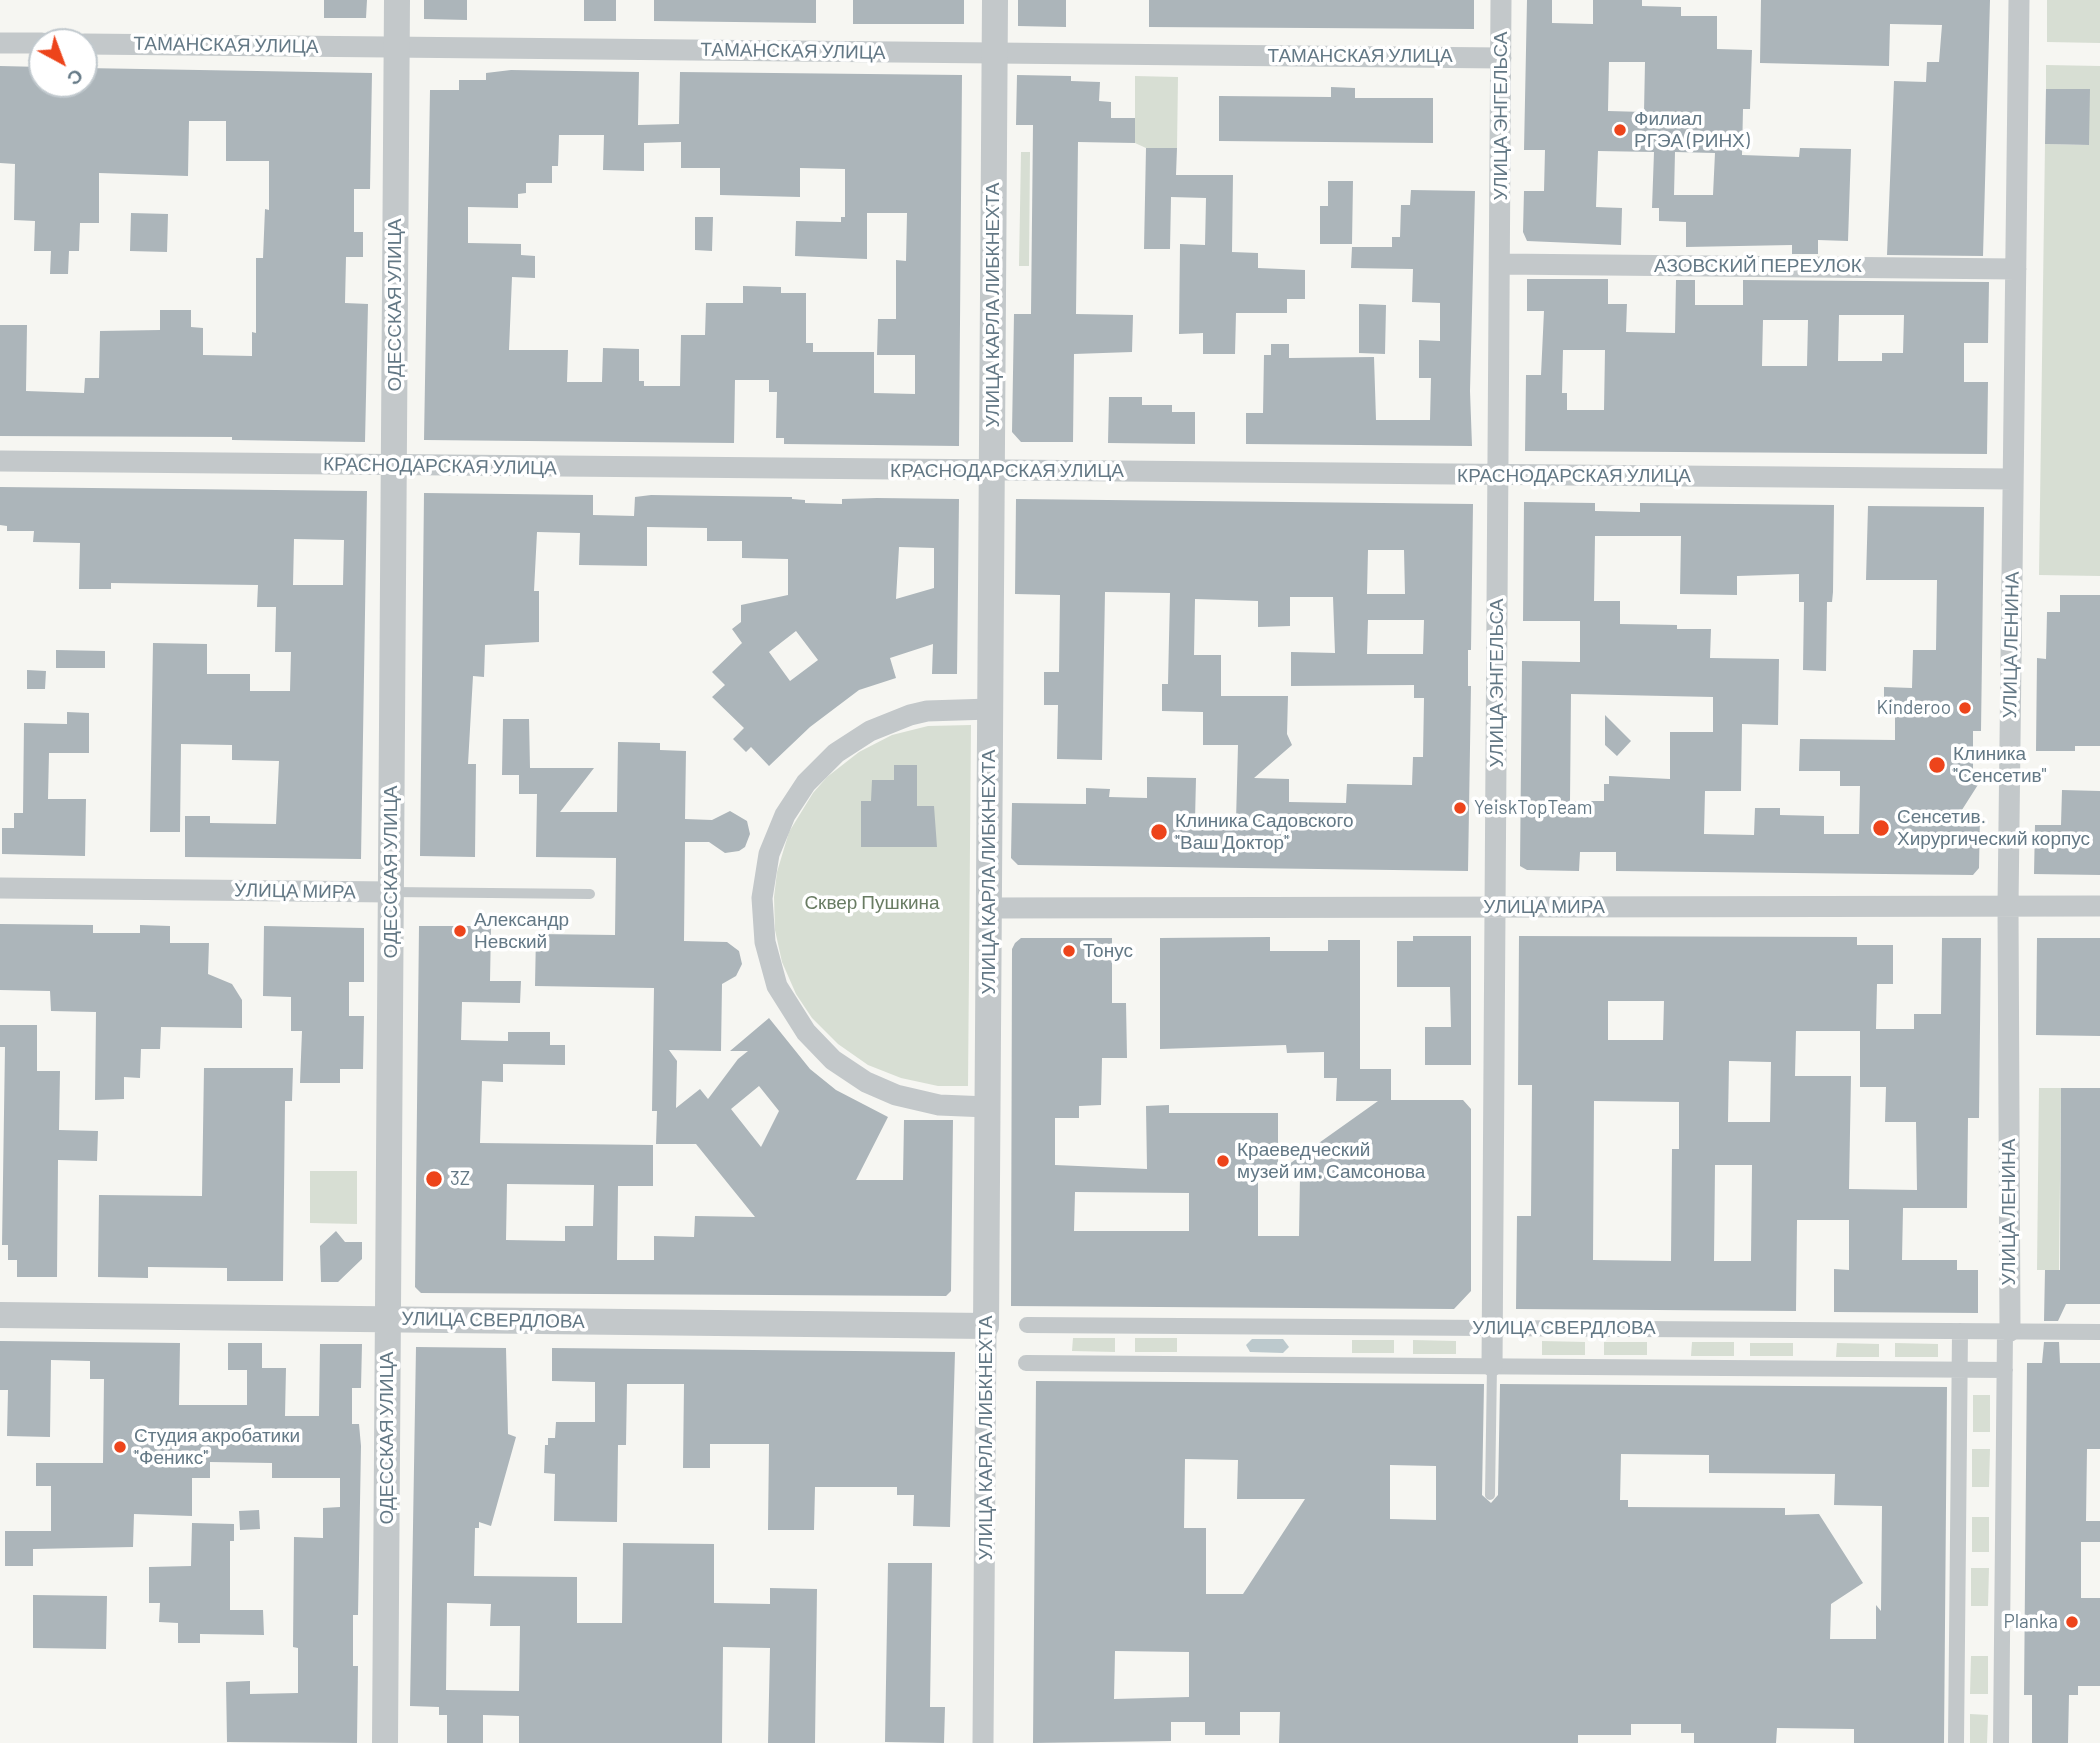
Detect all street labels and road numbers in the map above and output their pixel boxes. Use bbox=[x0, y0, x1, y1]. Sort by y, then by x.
street label: ТАМАНСКАЯ УЛИЦА bbox=[133, 32, 319, 58]
street label: УЛИЦА ЭНГЕЛЬСА bbox=[1490, 32, 1512, 200]
street label: ТАМАНСКАЯ УЛИЦА bbox=[700, 38, 886, 64]
street label: ТАМАНСКАЯ УЛИЦА bbox=[1267, 45, 1453, 67]
street label: УЛИЦА КАРЛА ЛИБКНЕХТА bbox=[982, 183, 1004, 427]
street label: ОДЕССКАЯ УЛИЦА bbox=[384, 219, 406, 391]
street label: АЗОВСКИЙ ПЕРЕУЛОК bbox=[1654, 255, 1862, 277]
street label: КРАСНОДАРСКАЯ УЛИЦА bbox=[323, 453, 557, 479]
street label: КРАСНОДАРСКАЯ УЛИЦА bbox=[890, 460, 1124, 482]
street label: КРАСНОДАРСКАЯ УЛИЦА bbox=[1457, 465, 1691, 487]
street label: УЛИЦА ЛЕНИНА bbox=[1998, 571, 2024, 719]
street label: УЛИЦА ЭНГЕЛЬСА bbox=[1486, 599, 1508, 767]
street label: УЛИЦА КАРЛА ЛИБКНЕХТА bbox=[978, 750, 1000, 994]
street label: ОДЕССКАЯ УЛИЦА bbox=[380, 786, 402, 958]
street label: УЛИЦА МИРА bbox=[234, 879, 356, 903]
street label: УЛИЦА МИРА bbox=[1483, 896, 1605, 918]
street label: УЛИЦА ЛЕНИНА bbox=[1998, 1138, 2020, 1286]
street label: УЛИЦА СВЕРДЛОВА bbox=[401, 1307, 585, 1333]
street label: УЛИЦА КАРЛА ЛИБКНЕХТА bbox=[975, 1316, 997, 1560]
street label: УЛИЦА СВЕРДЛОВА bbox=[1472, 1317, 1656, 1339]
street label: ОДЕССКАЯ УЛИЦА bbox=[376, 1352, 398, 1524]

